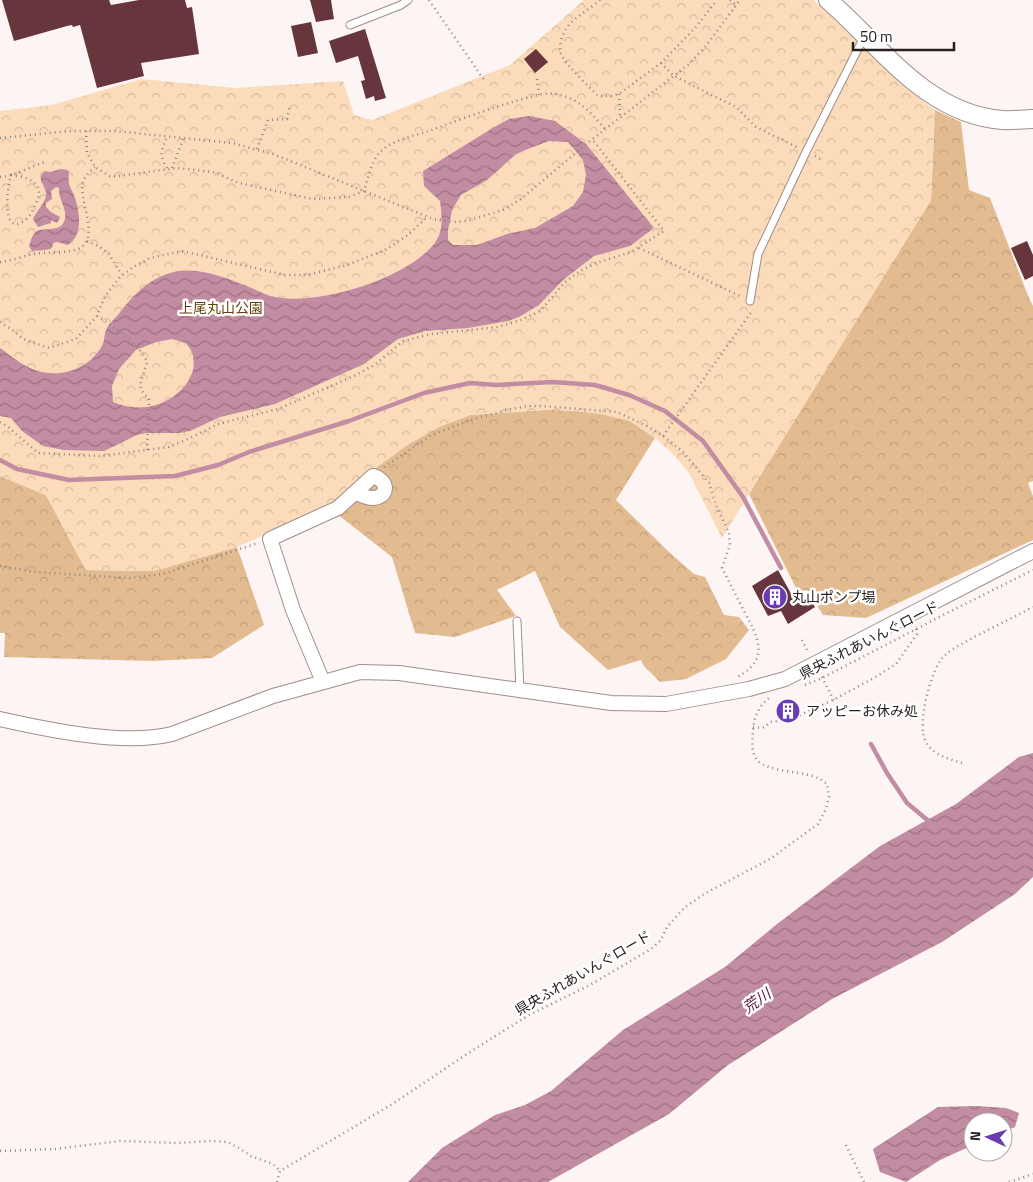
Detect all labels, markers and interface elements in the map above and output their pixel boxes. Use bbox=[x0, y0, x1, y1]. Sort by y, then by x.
scale bar bbox=[853, 20, 954, 52]
text: 50 m bbox=[860, 25, 893, 48]
park label: 上尾丸山公園 bbox=[179, 297, 263, 318]
building icon: 丸山ポンプ場 bbox=[762, 584, 788, 610]
place label: 丸山ポンプ場 bbox=[792, 586, 876, 607]
street label: 県央ふれあいんぐロード bbox=[795, 595, 942, 684]
building icon: アッピーお休み処 bbox=[775, 698, 801, 724]
place label: アッピーお休み処 bbox=[806, 700, 918, 721]
street label: 県央ふれあいんぐロード bbox=[511, 925, 655, 1020]
water label: 荒川 bbox=[738, 981, 777, 1019]
north arrow bbox=[963, 1112, 1013, 1162]
text: N bbox=[964, 1130, 985, 1142]

